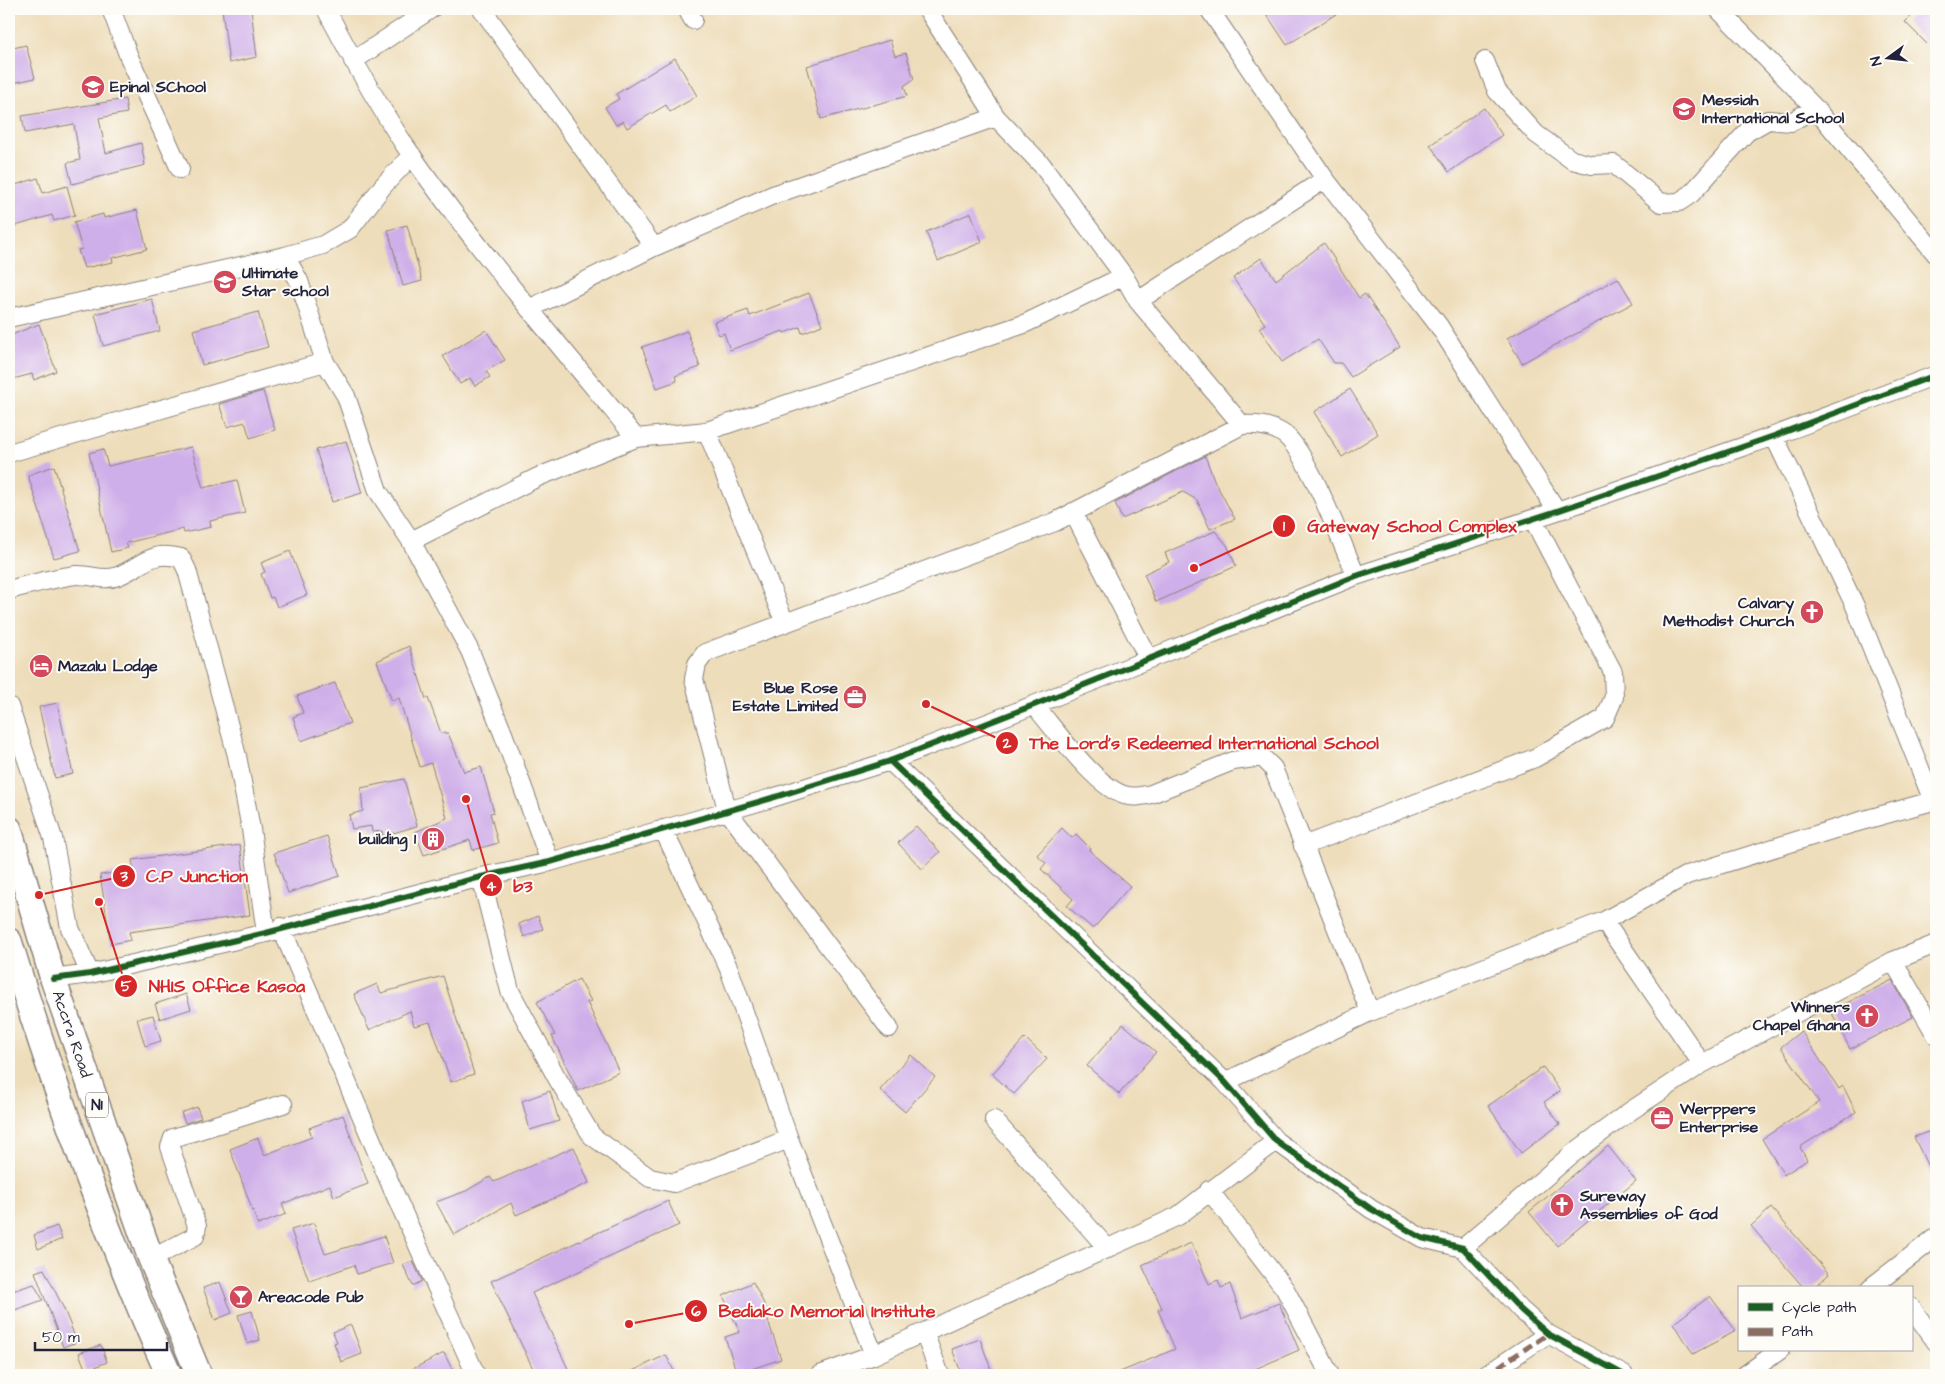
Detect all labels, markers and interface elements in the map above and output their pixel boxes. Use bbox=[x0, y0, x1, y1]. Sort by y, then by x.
north arrow bbox=[1862, 32, 1912, 82]
text: N bbox=[1866, 54, 1887, 68]
school or university icon: Epinal SChool bbox=[80, 74, 106, 100]
place label: Epinal SChool bbox=[110, 76, 206, 98]
place label: Messiah International School bbox=[1702, 89, 1845, 129]
school or university icon: Messiah International School bbox=[1671, 96, 1697, 122]
place label: Ultimate Star school bbox=[241, 262, 329, 302]
school or university icon: Ultimate Star school bbox=[212, 269, 238, 295]
callout: Gateway School Complex bbox=[1272, 509, 1527, 542]
text: Gateway School Complex bbox=[1307, 514, 1517, 540]
text: 1 bbox=[1283, 516, 1285, 537]
place label: Calvary Methodist Church bbox=[1663, 592, 1795, 632]
church icon: Calvary Methodist Church bbox=[1799, 599, 1825, 625]
hotel icon: Mazalu Lodge bbox=[28, 653, 54, 679]
place label: Mazalu Lodge bbox=[58, 655, 158, 679]
place label: Blue Rose Estate Limited bbox=[733, 677, 839, 717]
office icon: Blue Rose Estate Limited bbox=[842, 684, 868, 710]
callout: The Lord's Redeemed International School bbox=[994, 726, 1389, 759]
text: The Lord's Redeemed International School bbox=[1028, 731, 1379, 756]
text: 2 bbox=[1002, 733, 1012, 754]
building icon: building 1 bbox=[420, 826, 446, 852]
place label: building 1 bbox=[359, 828, 417, 852]
callout: C.P Junction bbox=[111, 859, 258, 892]
text: C.P Junction bbox=[146, 864, 248, 889]
text: 3 bbox=[119, 866, 128, 887]
callout: b3 bbox=[478, 869, 543, 902]
text: b3 bbox=[513, 874, 533, 899]
text: 4 bbox=[486, 876, 497, 897]
callout: NHIS Office Kasoa bbox=[113, 970, 315, 1003]
text: NHIS Office Kasoa bbox=[149, 974, 306, 999]
text: 5 bbox=[121, 976, 132, 997]
street label: Accra Road bbox=[47, 988, 97, 1080]
place label: Winners Chapel Ghana bbox=[1753, 996, 1851, 1036]
church icon: Winners Chapel Ghana bbox=[1854, 1003, 1880, 1029]
road number: N1 bbox=[86, 1092, 108, 1118]
place label: Werppers Enterprise bbox=[1679, 1098, 1759, 1138]
office icon: Werppers Enterprise bbox=[1649, 1105, 1675, 1131]
place label: Sureway Assemblies of God bbox=[1579, 1185, 1718, 1225]
church icon: Sureway Assemblies of God bbox=[1549, 1192, 1575, 1218]
bar icon: Areacode Pub bbox=[228, 1284, 254, 1310]
place label: Areacode Pub bbox=[258, 1286, 364, 1308]
legend bbox=[1738, 1286, 1912, 1352]
callout: Bediako Memorial Institute bbox=[684, 1294, 946, 1327]
text: Cycle path bbox=[1782, 1297, 1857, 1319]
text: Bediako Memorial Institute bbox=[719, 1299, 936, 1324]
text: 6 bbox=[691, 1301, 701, 1322]
scale bar bbox=[35, 1319, 168, 1351]
text: Path bbox=[1782, 1321, 1813, 1342]
text: 50 m bbox=[42, 1327, 80, 1348]

